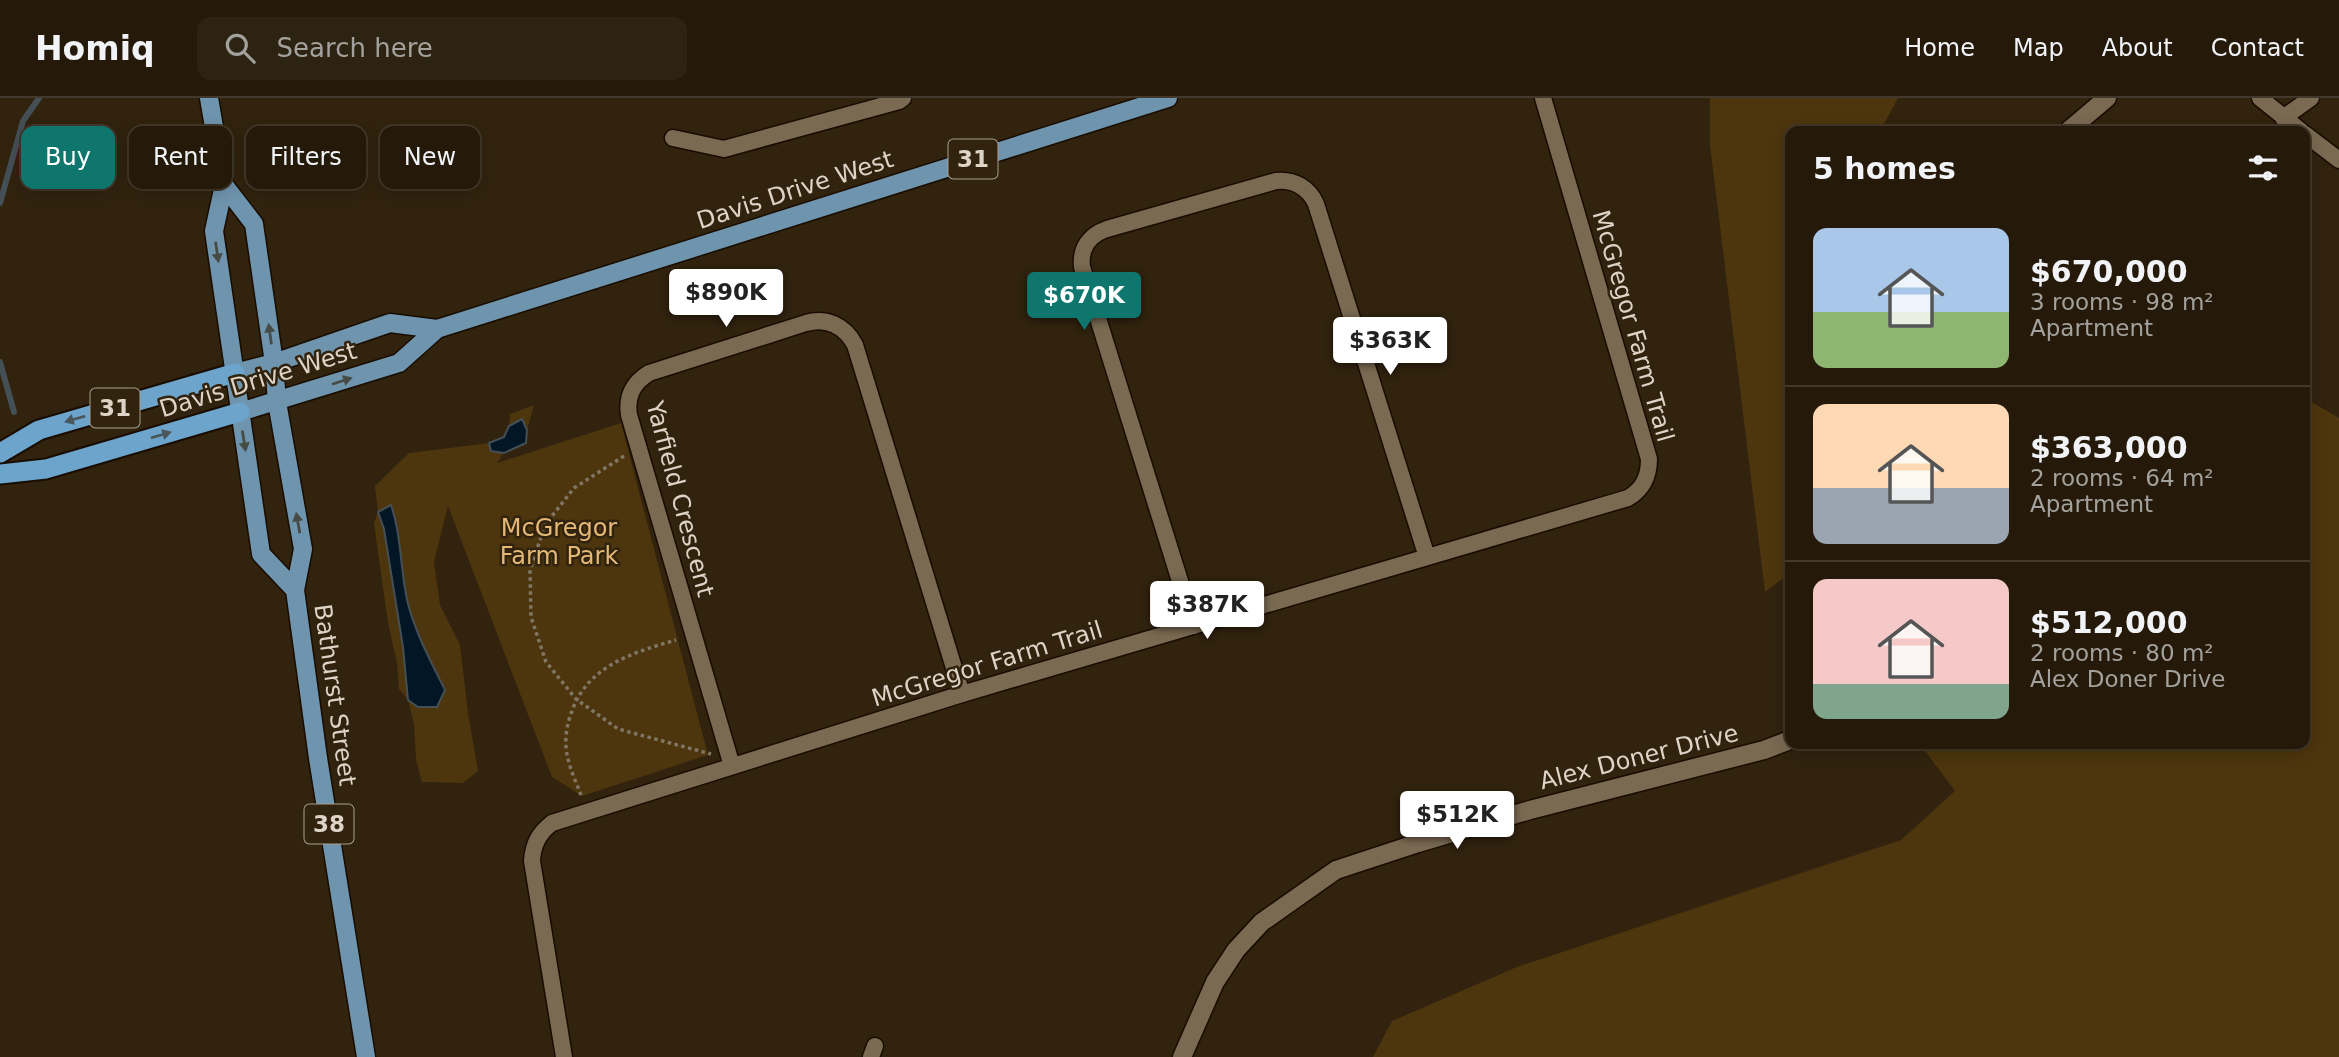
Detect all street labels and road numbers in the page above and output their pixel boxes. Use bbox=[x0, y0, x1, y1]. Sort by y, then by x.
road number: 31 bbox=[948, 139, 998, 178]
street label: Davis Drive West bbox=[693, 145, 897, 235]
street label: McGregor Farm Trail bbox=[1586, 207, 1680, 445]
street label: Davis Drive West bbox=[156, 337, 360, 423]
road number: 31 bbox=[90, 388, 140, 428]
street label: Yarfield Crescent bbox=[640, 397, 720, 600]
street label: Bathurst Street bbox=[308, 602, 362, 788]
street label: McGregor Farm Trail bbox=[868, 616, 1106, 712]
street label: Alex Doner Drive bbox=[1537, 719, 1741, 795]
road number: 38 bbox=[304, 804, 354, 844]

